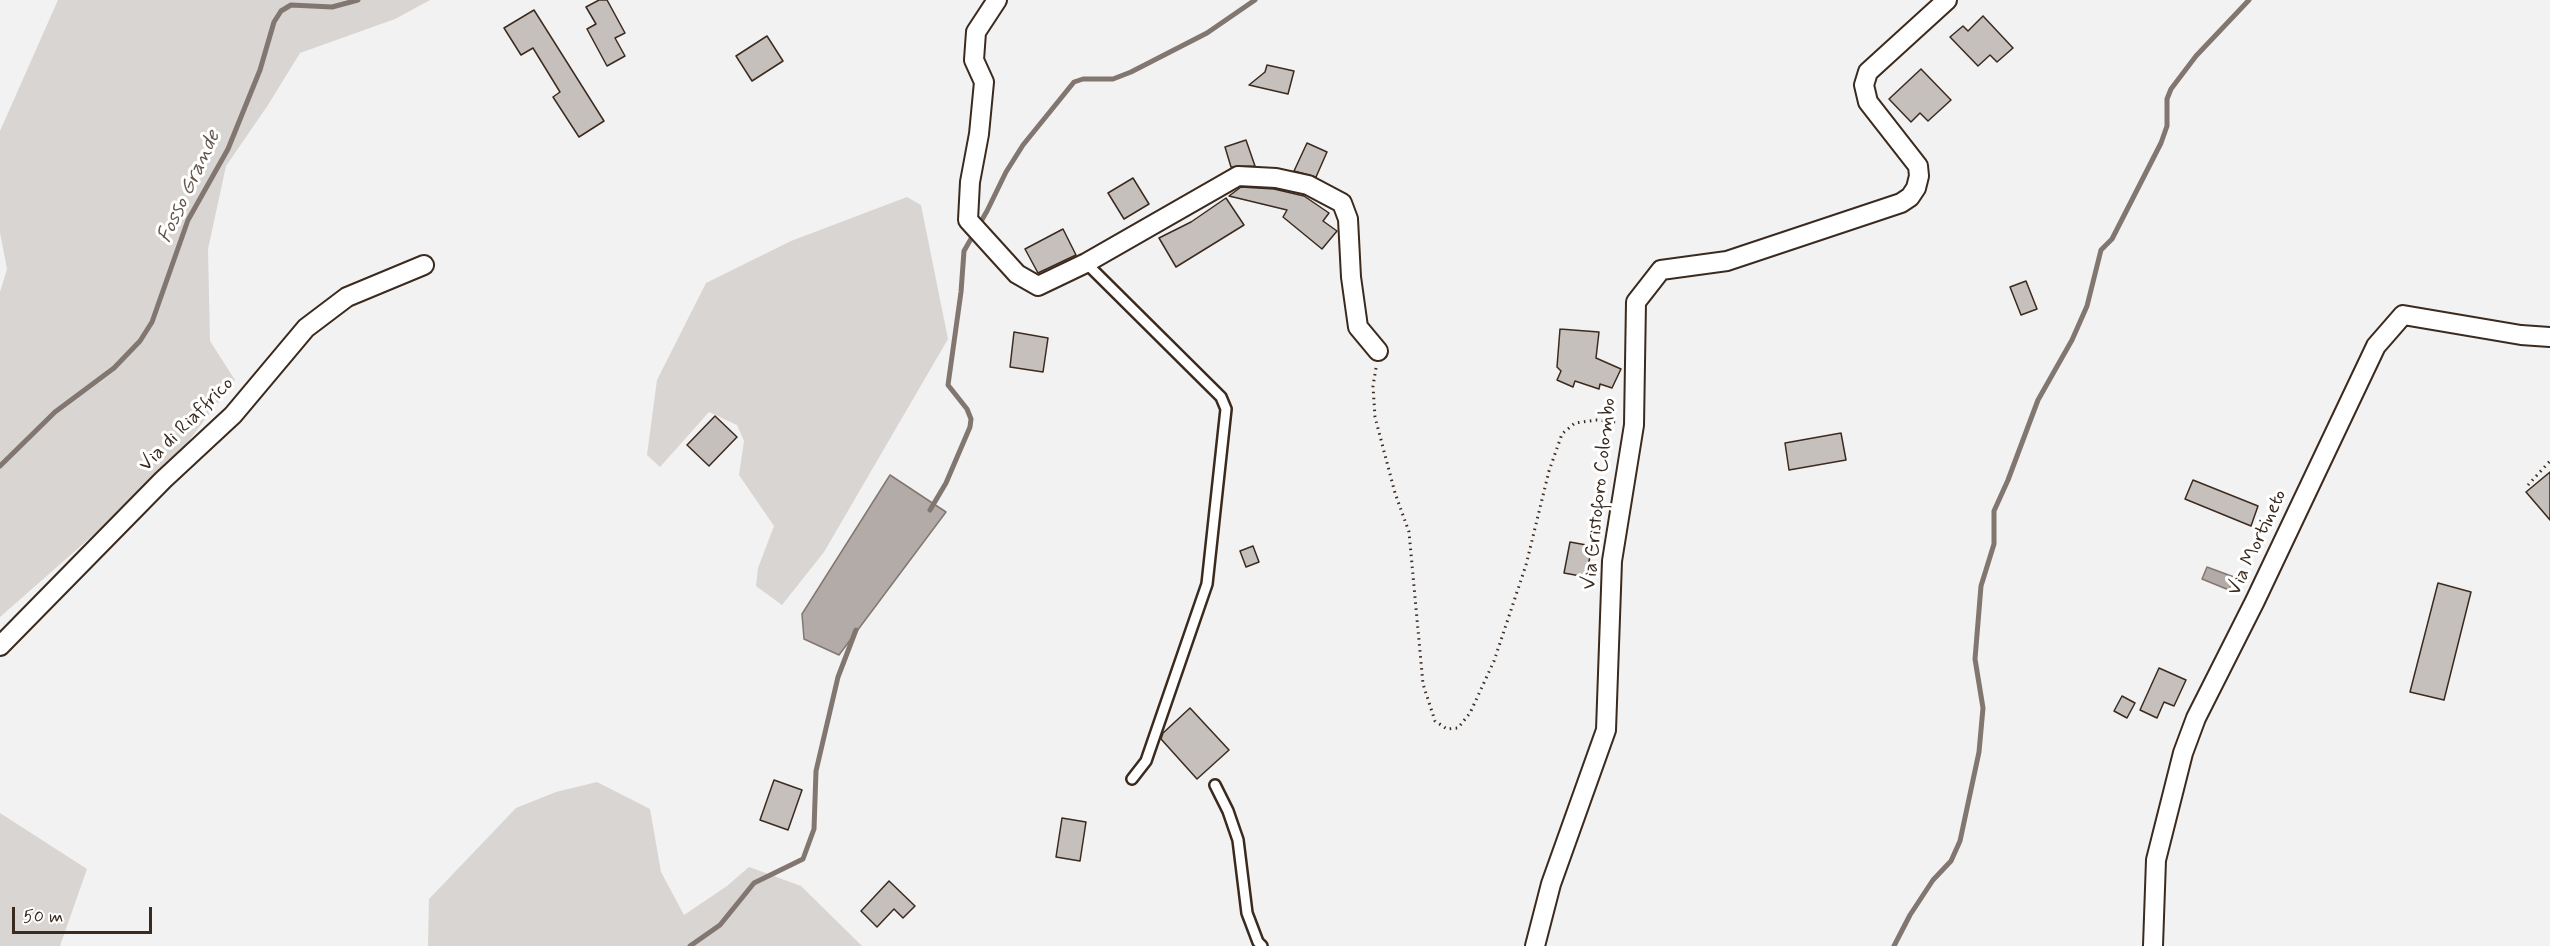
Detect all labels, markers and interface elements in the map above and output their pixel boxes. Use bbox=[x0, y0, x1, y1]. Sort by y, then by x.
water label: Fosso Grande bbox=[153, 127, 227, 247]
street label: Via di Riaffrico bbox=[135, 373, 239, 477]
street label: Via Cristoforo Colombo bbox=[1578, 397, 1622, 591]
street label: Via Mortineto bbox=[2223, 486, 2293, 600]
scale bar bbox=[15, 895, 154, 933]
text: 50 m bbox=[23, 905, 63, 929]

